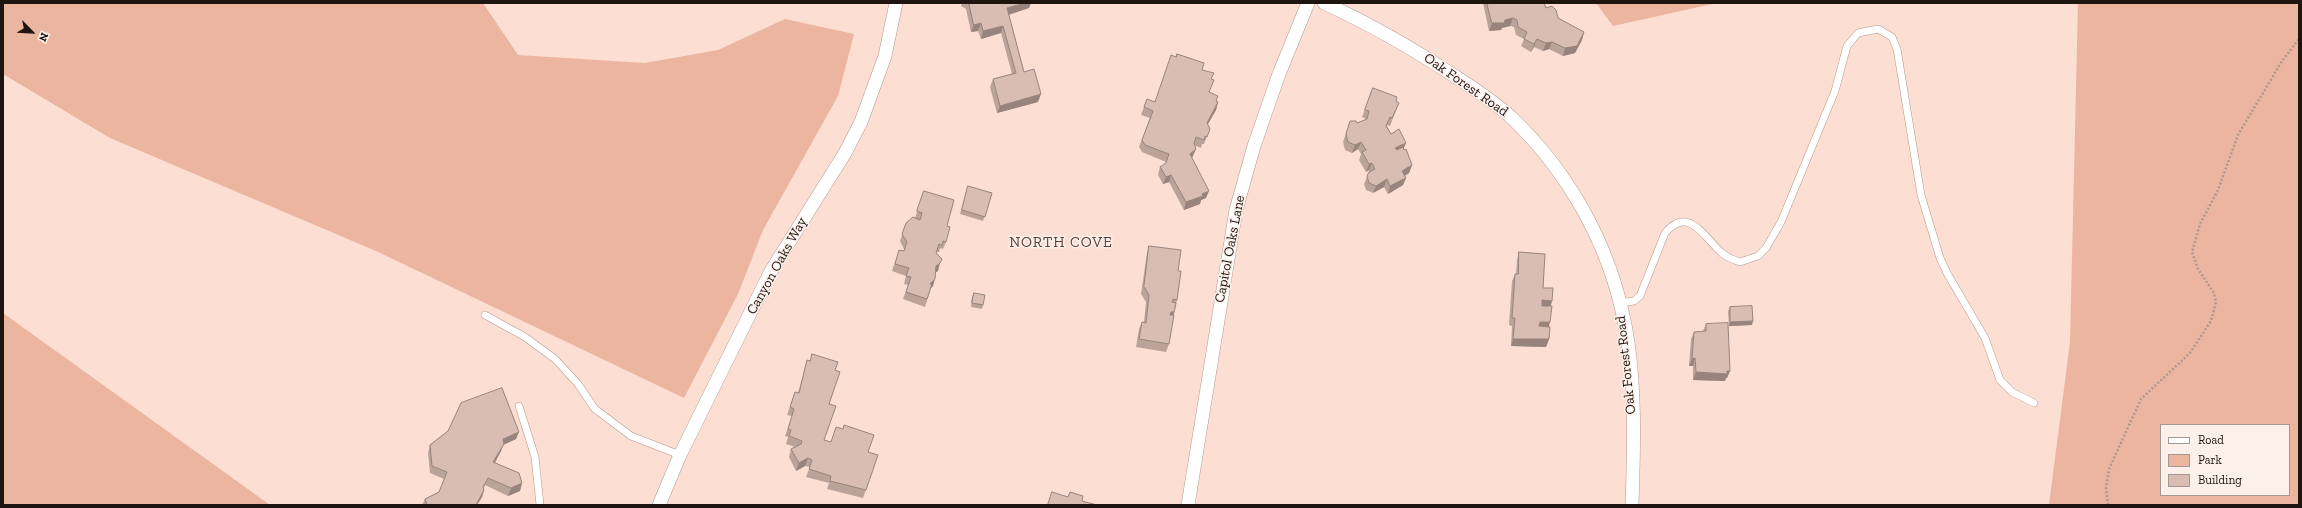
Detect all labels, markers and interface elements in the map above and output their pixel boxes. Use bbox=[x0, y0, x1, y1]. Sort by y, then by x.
north arrow bbox=[12, 12, 52, 52]
text: N bbox=[36, 31, 51, 44]
street label: Oak Forest Road bbox=[1421, 50, 1511, 120]
street label: Capitol Oaks Lane bbox=[1211, 194, 1249, 304]
street label: Canyon Oaks Way bbox=[743, 215, 811, 317]
district label: NORTH COVE bbox=[1009, 234, 1113, 252]
street label: Oak Forest Road bbox=[1612, 315, 1640, 415]
legend bbox=[2160, 424, 2290, 496]
text: Road bbox=[2198, 433, 2224, 447]
text: Park bbox=[2198, 453, 2222, 467]
text: Building bbox=[2198, 473, 2242, 487]

